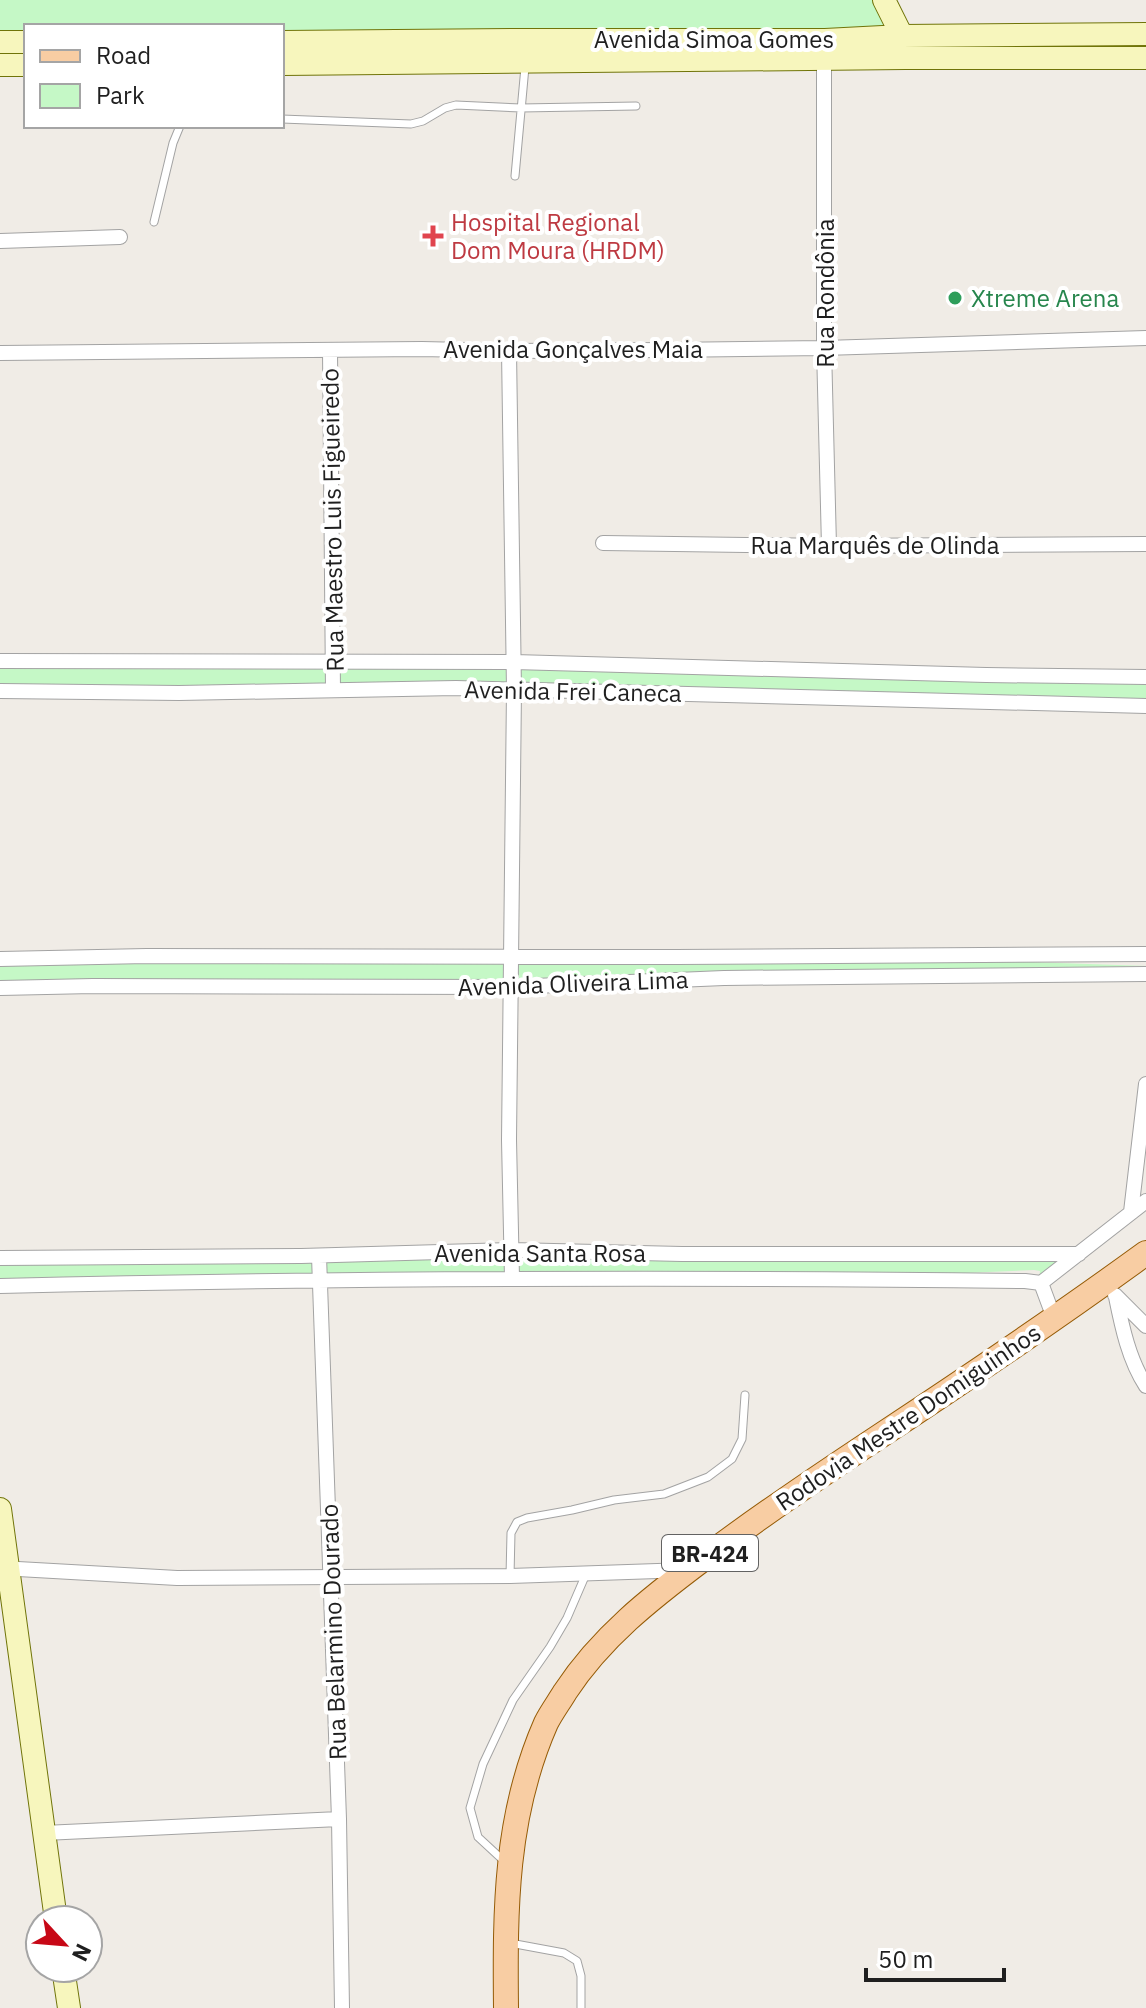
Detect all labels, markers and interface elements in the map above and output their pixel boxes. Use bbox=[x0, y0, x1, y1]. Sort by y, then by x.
street label: Avenida Simoa Gomes bbox=[594, 23, 834, 55]
legend bbox=[24, 24, 284, 128]
text: Road bbox=[96, 39, 151, 71]
text: Park bbox=[96, 79, 145, 111]
place label: Hospital Regional Dom Moura (HRDM) bbox=[451, 206, 665, 266]
street label: Rua Rondônia bbox=[809, 218, 841, 368]
marker: Hospital Regional Dom Moura (HRDM) bbox=[422, 225, 444, 247]
place label: Xtreme Arena bbox=[971, 282, 1119, 314]
marker: Xtreme Arena bbox=[946, 289, 964, 307]
street label: Avenida Gonçalves Maia bbox=[443, 333, 703, 365]
street label: Rua Maestro Luis Figueiredo bbox=[313, 368, 351, 672]
street label: Rua Marquês de Olinda bbox=[750, 529, 1000, 561]
street label: Avenida Frei Caneca bbox=[464, 673, 682, 709]
street label: Avenida Oliveira Lima bbox=[457, 963, 689, 1003]
street label: Avenida Santa Rosa bbox=[434, 1237, 646, 1269]
street label: Rodovia Mestre Domiguinhos bbox=[769, 1316, 1047, 1518]
street label: Rua Belarmino Dourado bbox=[313, 1503, 353, 1761]
road number: BR-424 bbox=[662, 1535, 758, 1571]
north arrow bbox=[24, 1904, 104, 1984]
scale bar bbox=[866, 1932, 1004, 1982]
text: N bbox=[66, 1939, 99, 1967]
text: 50 m bbox=[878, 1943, 933, 1975]

